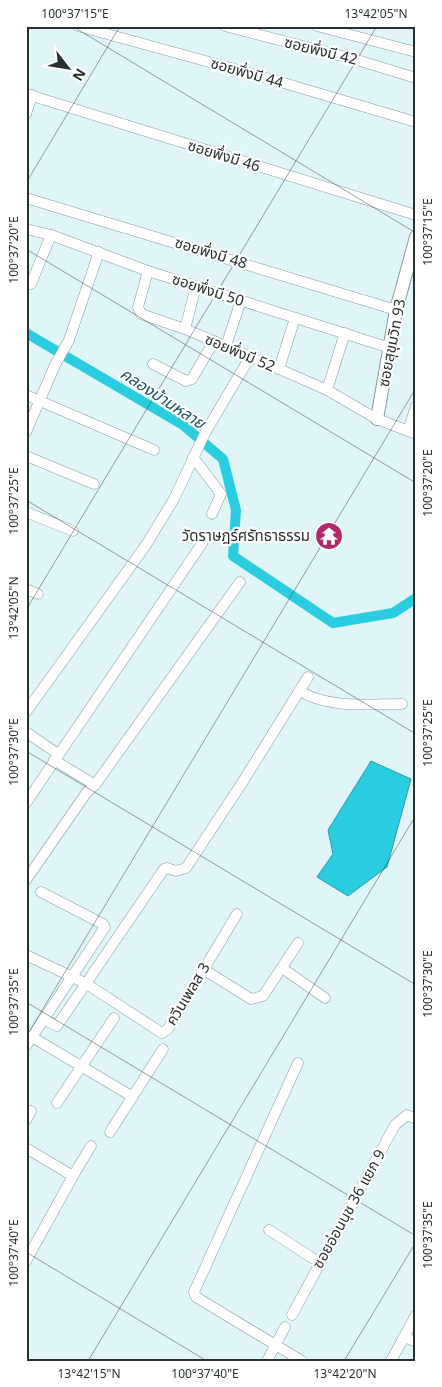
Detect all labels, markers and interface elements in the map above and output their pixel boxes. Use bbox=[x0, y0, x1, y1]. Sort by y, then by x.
text: 100°37'15"E bbox=[41, 5, 109, 23]
text: 13°42'05"N bbox=[344, 5, 408, 23]
street label: ซอยพึ่งมี 42 bbox=[282, 31, 360, 72]
north arrow bbox=[42, 42, 92, 92]
street label: ซอยพึ่งมี 44 bbox=[208, 52, 286, 95]
text: N bbox=[67, 64, 91, 85]
street label: ซอยพึ่งมี 46 bbox=[185, 135, 263, 178]
text: 100°37'15"E bbox=[419, 198, 437, 266]
text: 100°37'20"E bbox=[5, 216, 23, 284]
street label: ซอยพึ่งมี 48 bbox=[172, 232, 250, 275]
street label: ซอยพึ่งมี 50 bbox=[169, 268, 247, 313]
street label: ซอยสุขุมวิท 93 bbox=[373, 297, 412, 389]
street label: ซอยพึ่งมี 52 bbox=[201, 328, 279, 379]
water label: คลองบ้านหลาย bbox=[115, 362, 211, 436]
text: 100°37'20"E bbox=[419, 449, 437, 517]
text: 100°37'25"E bbox=[5, 467, 23, 535]
temple icon: วัดราษฎร์ศรัทธาธรรม bbox=[314, 521, 344, 551]
place label: วัดราษฎร์ศรัทธาธรรม bbox=[182, 525, 310, 548]
text: 13°42'05"N bbox=[5, 576, 23, 640]
text: 100°37'25"E bbox=[419, 699, 437, 767]
text: 100°37'30"E bbox=[5, 718, 23, 786]
text: 100°37'30"E bbox=[419, 950, 437, 1018]
street label: ควีนเพลส 3 bbox=[161, 958, 216, 1030]
text: 100°37'35"E bbox=[5, 968, 23, 1036]
street label: ซอยอ่อนนุช 36 แยก 9 bbox=[307, 1145, 392, 1273]
text: 100°37'35"E bbox=[419, 1201, 437, 1269]
text: 100°37'40"E bbox=[5, 1219, 23, 1287]
text: 13°42'15"N bbox=[57, 1365, 121, 1383]
text: 100°37'40"E bbox=[171, 1365, 239, 1383]
text: 13°42'20"N bbox=[313, 1365, 377, 1383]

